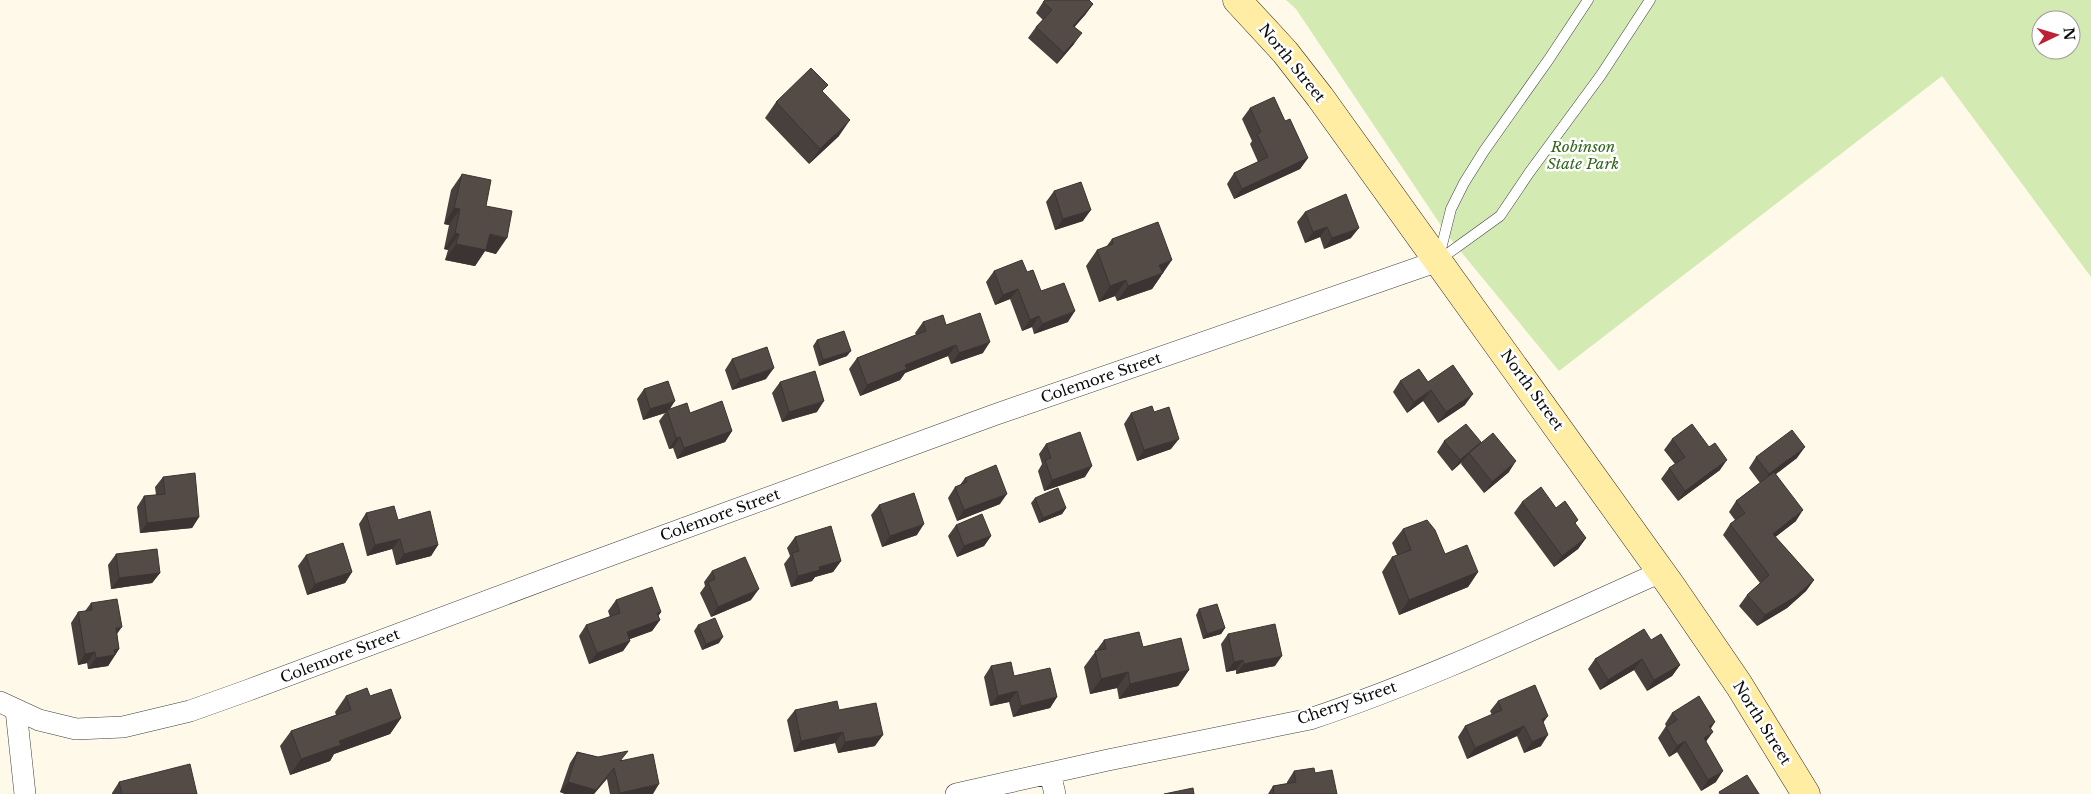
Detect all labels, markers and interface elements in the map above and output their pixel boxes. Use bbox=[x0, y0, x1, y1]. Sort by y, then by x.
north arrow bbox=[2031, 10, 2081, 60]
street label: North Street bbox=[1255, 20, 1330, 106]
text: N bbox=[2059, 27, 2078, 41]
park label: Robinson State Park bbox=[1547, 137, 1619, 173]
street label: North Street bbox=[1497, 346, 1568, 434]
street label: Colemore Street bbox=[1038, 348, 1164, 407]
street label: Colemore Street bbox=[657, 484, 783, 545]
street label: Colemore Street bbox=[277, 624, 402, 687]
street label: Cherry Street bbox=[1295, 677, 1399, 728]
street label: North Street bbox=[1729, 677, 1796, 769]

